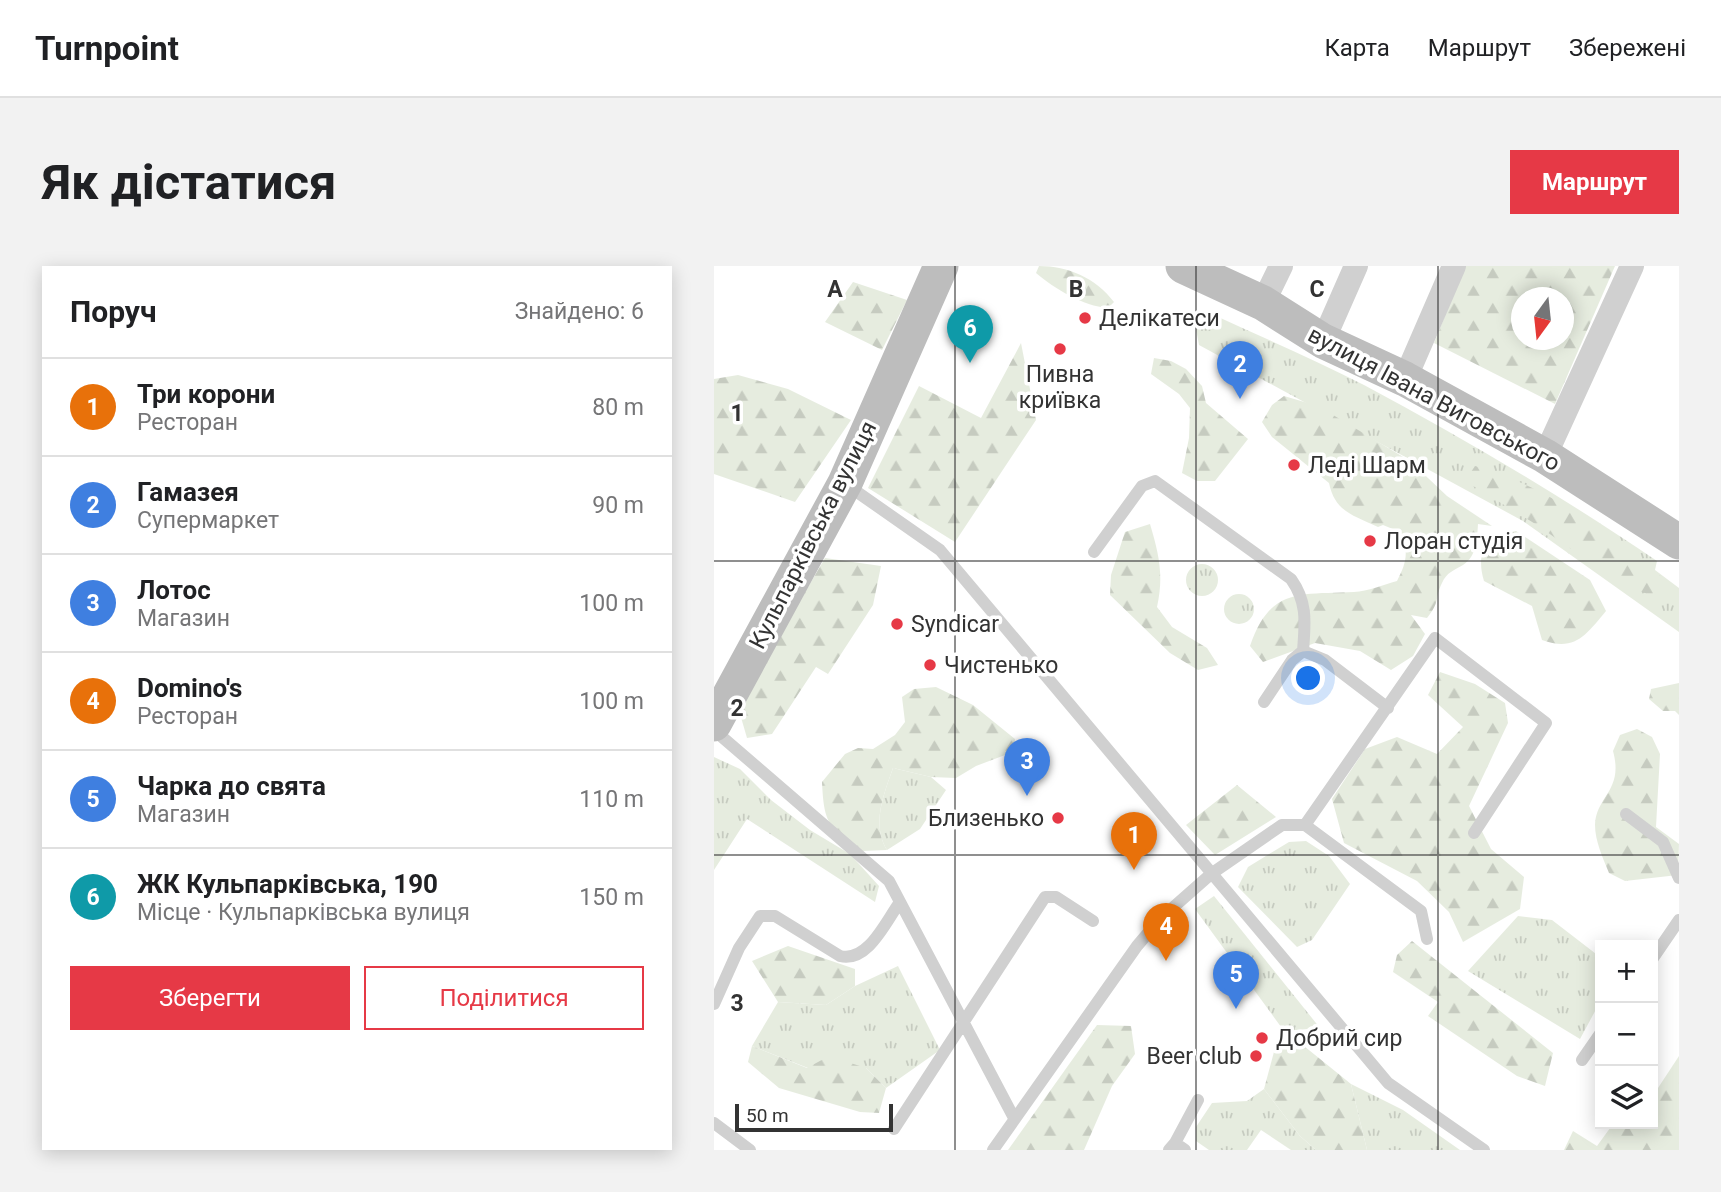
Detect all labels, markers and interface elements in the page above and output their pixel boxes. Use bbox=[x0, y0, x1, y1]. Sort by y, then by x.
text: Turnpoint bbox=[35, 29, 179, 68]
text: Карта bbox=[1324, 34, 1390, 62]
text: Маршрут bbox=[1428, 34, 1531, 62]
text: Збережені bbox=[1569, 34, 1686, 62]
button: Маршрут bbox=[1510, 150, 1679, 214]
text: Як дістатися bbox=[42, 154, 336, 211]
text: A bbox=[827, 276, 843, 303]
text: B bbox=[1069, 276, 1083, 303]
text: C bbox=[1309, 276, 1325, 303]
north arrow bbox=[1511, 287, 1574, 350]
text: Поруч bbox=[70, 294, 157, 329]
text: Знайдено: 6 bbox=[515, 298, 644, 325]
pin: 6 bbox=[947, 305, 993, 363]
place label: Делікатеси bbox=[1099, 305, 1220, 332]
marker: Делікатеси bbox=[1077, 310, 1093, 326]
street label: вулиця Івана Виговського bbox=[1304, 321, 1564, 477]
marker: Пивна криївка bbox=[1052, 341, 1068, 357]
pin: 2 bbox=[1217, 341, 1263, 399]
place label: Пивна криївка bbox=[1019, 361, 1101, 414]
text: Три корони bbox=[137, 379, 275, 409]
text: 1 bbox=[86, 394, 100, 421]
text: 80 m bbox=[592, 394, 644, 421]
text: 1 bbox=[730, 400, 744, 427]
text: Ресторан bbox=[137, 409, 238, 436]
street label: Кульпарківська вулиця bbox=[744, 417, 882, 653]
place label: Леді Шарм bbox=[1308, 452, 1426, 479]
marker: Леді Шарм bbox=[1286, 457, 1302, 473]
text: Гамазея bbox=[137, 477, 239, 507]
text: 2 bbox=[86, 492, 100, 519]
text: 90 m bbox=[592, 492, 644, 519]
text: Супермаркет bbox=[137, 507, 279, 534]
place label: Лоран студія bbox=[1384, 528, 1523, 555]
marker: Лоран студія bbox=[1362, 533, 1378, 549]
text: Лотос bbox=[137, 575, 211, 605]
text: 3 bbox=[86, 590, 100, 617]
text: 100 m bbox=[579, 590, 644, 617]
text: Магазин bbox=[137, 605, 230, 632]
place label: Syndicar bbox=[911, 611, 999, 638]
marker: Syndicar bbox=[889, 616, 905, 632]
place label: Чистенько bbox=[944, 652, 1058, 679]
marker: Чистенько bbox=[922, 657, 938, 673]
your location bbox=[1291, 661, 1325, 695]
text: Domino's bbox=[137, 673, 242, 703]
text: 4 bbox=[86, 688, 100, 715]
text: 100 m bbox=[579, 688, 644, 715]
text: 2 bbox=[730, 695, 744, 722]
text: Ресторан bbox=[137, 703, 238, 730]
pin: 3 bbox=[1004, 738, 1050, 796]
text: Чарка до свята bbox=[137, 771, 326, 801]
text: 5 bbox=[86, 786, 100, 813]
text: 110 m bbox=[579, 786, 644, 813]
text: Магазин bbox=[137, 801, 230, 828]
place label: Близенько bbox=[928, 805, 1044, 832]
marker: Близенько bbox=[1050, 810, 1066, 826]
pin: 1 bbox=[1111, 812, 1157, 870]
text: ЖК Кульпарківська, 190 bbox=[137, 869, 438, 899]
text: 6 bbox=[86, 884, 100, 911]
text: 150 m bbox=[579, 884, 644, 911]
text: Місце · Кульпарківська вулиця bbox=[137, 899, 470, 926]
pin: 4 bbox=[1143, 903, 1189, 961]
map controls bbox=[1595, 940, 1658, 1129]
button: + bbox=[1595, 940, 1658, 1003]
pin: 5 bbox=[1213, 951, 1259, 1009]
button: Зберегти bbox=[70, 966, 350, 1030]
button: Поділитися bbox=[364, 966, 644, 1030]
text: 3 bbox=[730, 990, 744, 1017]
button: − bbox=[1595, 1003, 1658, 1066]
place label: Добрий сир bbox=[1276, 1025, 1402, 1052]
marker: Добрий сир bbox=[1254, 1030, 1270, 1046]
place label: Beer club bbox=[1147, 1043, 1242, 1070]
marker: Beer club bbox=[1248, 1048, 1264, 1064]
button: layers bbox=[1595, 1066, 1658, 1129]
scale bar bbox=[735, 1101, 892, 1133]
text: 50 m bbox=[746, 1104, 789, 1127]

